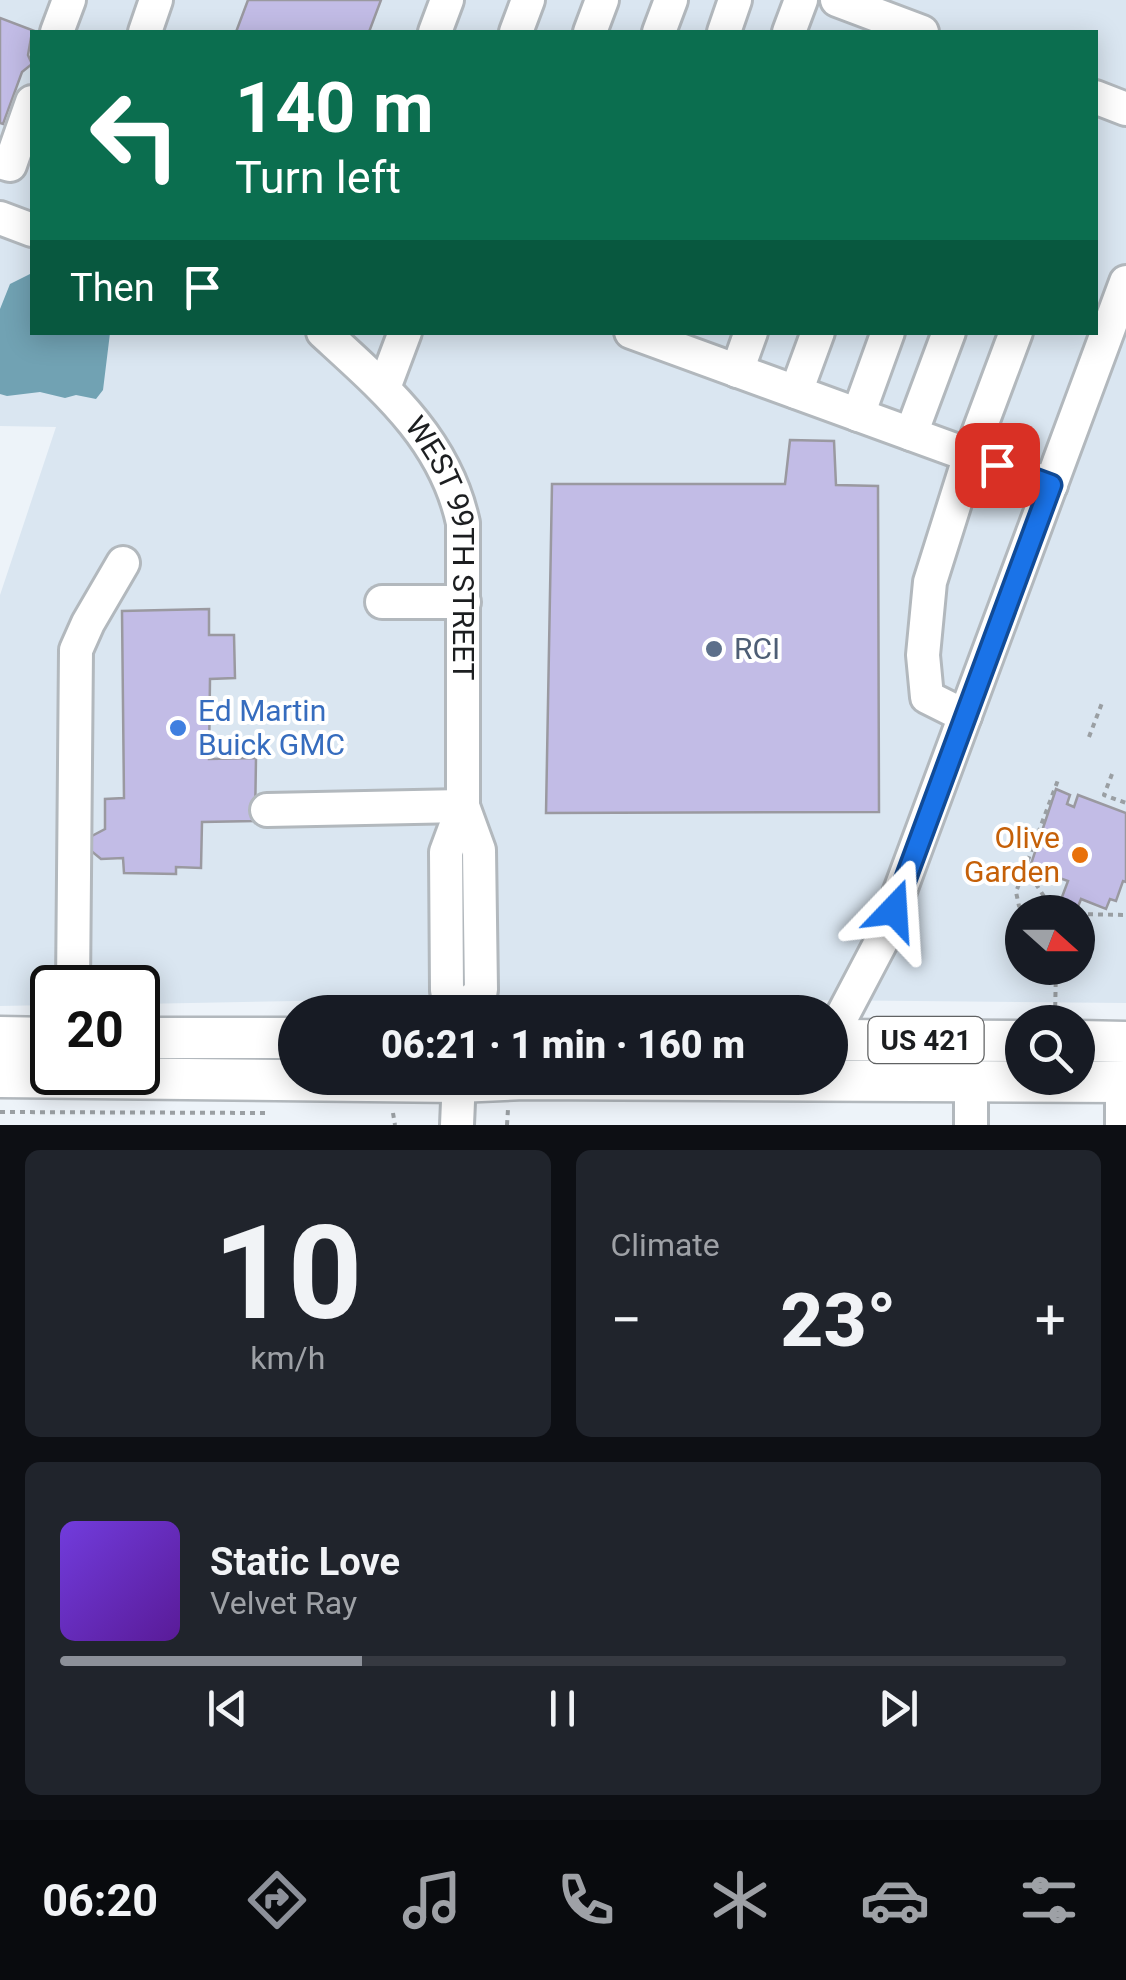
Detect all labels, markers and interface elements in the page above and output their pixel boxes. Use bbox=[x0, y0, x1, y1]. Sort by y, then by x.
text: 140 m bbox=[235, 67, 434, 149]
icon: left bbox=[70, 70, 200, 200]
text: Turn left bbox=[235, 151, 401, 204]
icon: arrive bbox=[175, 260, 230, 315]
text: Then bbox=[70, 266, 155, 310]
street label: WEST 99TH STREET bbox=[398, 409, 482, 681]
pin bbox=[955, 423, 1040, 508]
icon: arrive bbox=[970, 438, 1025, 493]
place label: RCI bbox=[734, 631, 780, 666]
marker: RCI bbox=[703, 638, 725, 660]
place label: Ed Martin Buick GMC bbox=[198, 693, 345, 762]
marker: Ed Martin Buick GMC bbox=[167, 717, 189, 739]
place label: Olive Garden bbox=[964, 820, 1060, 889]
marker: Olive Garden bbox=[1069, 844, 1091, 866]
position arrow bbox=[842, 858, 946, 962]
north arrow bbox=[1005, 895, 1095, 985]
map controls bbox=[1005, 895, 1095, 1095]
speed limit sign: 20 bbox=[30, 965, 160, 1095]
button: search bbox=[1005, 1005, 1095, 1095]
road number: US 421 bbox=[868, 1017, 984, 1063]
text: 06:21 · 1 min · 160 m bbox=[381, 1023, 745, 1067]
text: 10 bbox=[213, 1197, 362, 1350]
text: Climate bbox=[611, 1226, 720, 1264]
text: 23° bbox=[780, 1276, 896, 1364]
text: − bbox=[611, 1288, 642, 1352]
text: + bbox=[1035, 1288, 1066, 1352]
text: km/h bbox=[250, 1339, 325, 1377]
text: Static Love bbox=[210, 1540, 400, 1584]
text: Velvet Ray bbox=[210, 1584, 357, 1622]
icon: previous bbox=[200, 1681, 255, 1736]
icon: pause bbox=[535, 1681, 590, 1736]
icon: next bbox=[871, 1681, 926, 1736]
icon: directions bbox=[242, 1865, 312, 1935]
icon: music bbox=[397, 1865, 467, 1935]
icon: phone bbox=[551, 1865, 621, 1935]
icon: climate bbox=[705, 1865, 775, 1935]
icon: car bbox=[860, 1865, 930, 1935]
icon: filters bbox=[1014, 1865, 1084, 1935]
text: 06:20 bbox=[42, 1874, 158, 1927]

